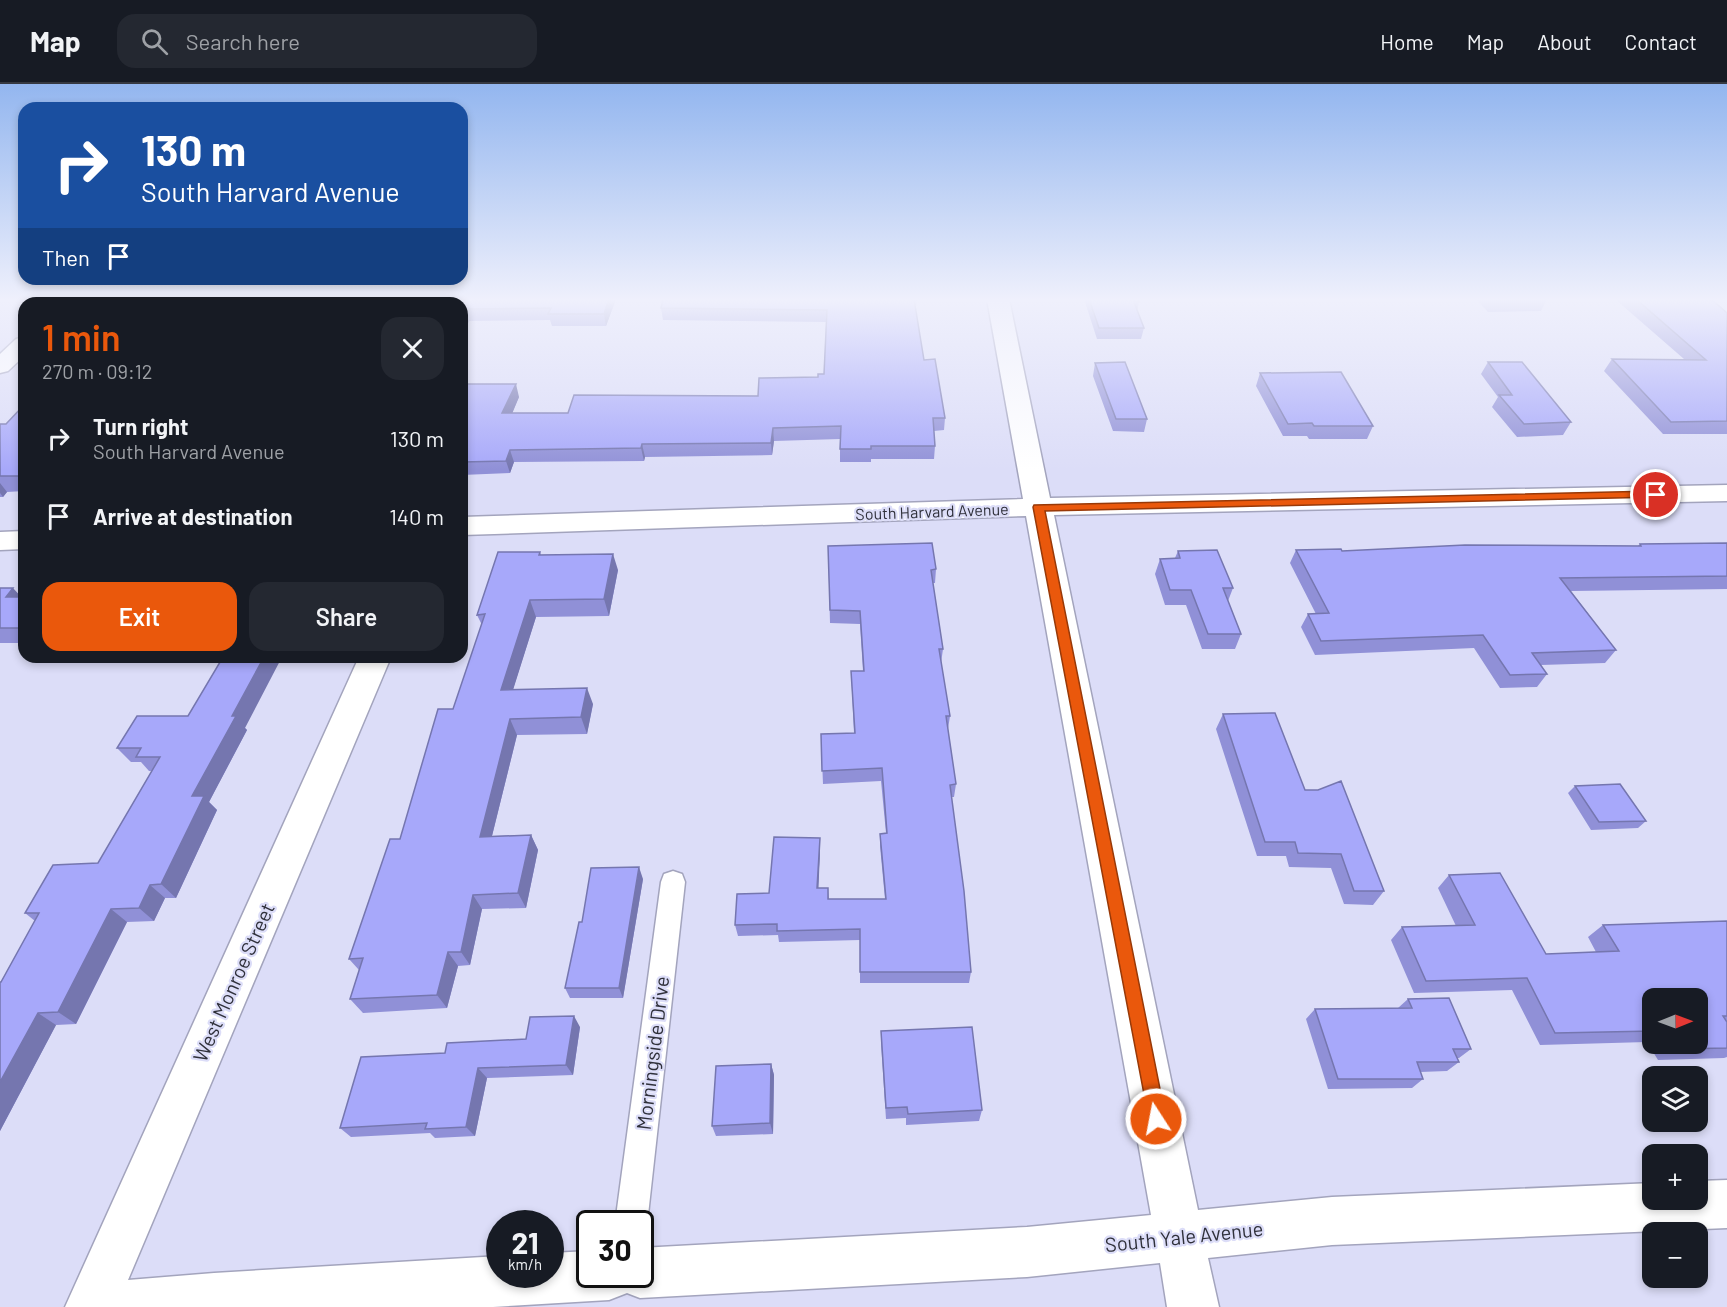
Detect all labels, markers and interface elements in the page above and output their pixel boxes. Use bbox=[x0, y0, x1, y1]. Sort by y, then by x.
search box bbox=[117, 14, 537, 68]
text: Map bbox=[30, 24, 81, 58]
icon: search bbox=[138, 25, 171, 58]
text: Search here bbox=[186, 28, 300, 54]
text: Home bbox=[1380, 29, 1434, 54]
text: Map bbox=[1467, 29, 1504, 54]
text: About bbox=[1537, 29, 1592, 54]
text: Contact bbox=[1625, 29, 1697, 54]
text: 130 m bbox=[141, 124, 246, 174]
icon: right bbox=[42, 126, 120, 204]
text: South Harvard Avenue bbox=[141, 175, 400, 207]
icon: arrive bbox=[102, 240, 135, 273]
text: Then bbox=[42, 244, 90, 270]
text: 1 min bbox=[42, 315, 121, 358]
button: close bbox=[381, 317, 444, 380]
text: 270 m · 09:12 bbox=[42, 359, 152, 383]
text: Turn right bbox=[93, 413, 188, 439]
icon: right bbox=[42, 422, 75, 455]
text: 130 m bbox=[390, 425, 444, 451]
text: South Harvard Avenue bbox=[93, 439, 285, 463]
pin bbox=[1630, 469, 1681, 520]
icon: arrive bbox=[1639, 478, 1672, 511]
street label: South Harvard Avenue bbox=[855, 499, 1009, 523]
icon: arrive bbox=[42, 500, 75, 533]
text: Arrive at destination bbox=[93, 503, 292, 529]
text: 140 m bbox=[389, 503, 444, 529]
button: Exit bbox=[42, 582, 237, 651]
button: Share bbox=[249, 582, 444, 651]
street label: West Monroe Street bbox=[187, 899, 279, 1065]
street label: Morningside Drive bbox=[631, 975, 673, 1131]
north arrow bbox=[1642, 988, 1708, 1054]
map controls bbox=[1642, 988, 1708, 1288]
button: layers bbox=[1642, 1066, 1708, 1132]
position arrow bbox=[1124, 1087, 1188, 1151]
button: + bbox=[1642, 1144, 1708, 1210]
speed limit sign: 30 bbox=[576, 1210, 654, 1288]
street label: South Yale Avenue bbox=[1104, 1216, 1264, 1256]
button: − bbox=[1642, 1222, 1708, 1288]
text: 21 bbox=[511, 1224, 539, 1260]
text: km/h bbox=[508, 1255, 542, 1273]

